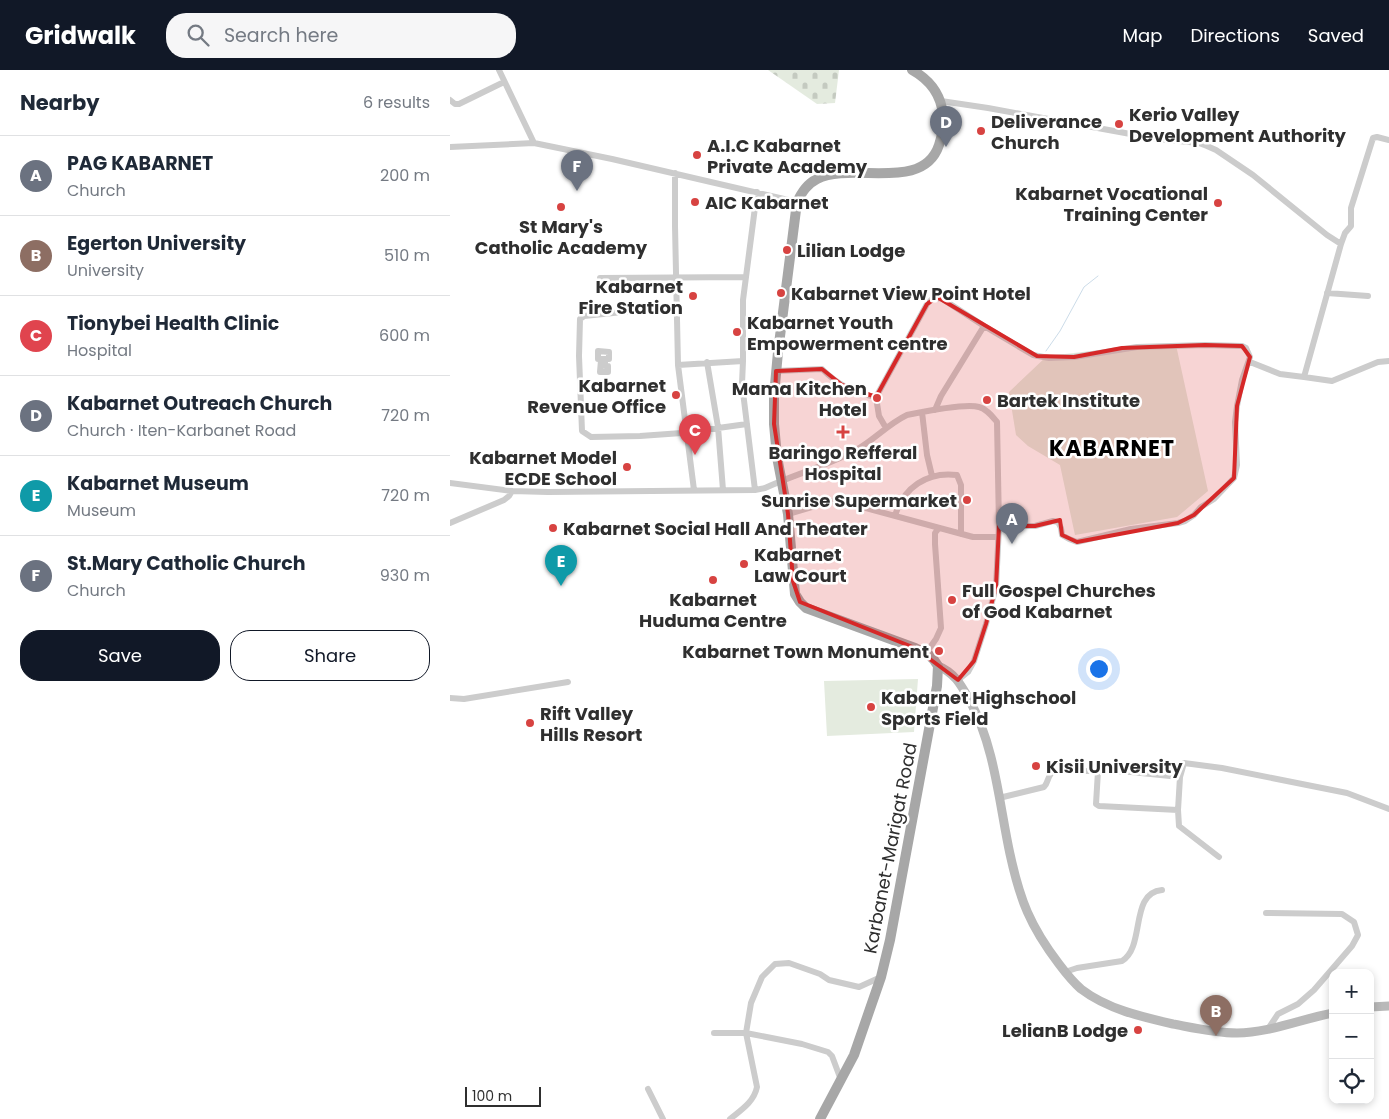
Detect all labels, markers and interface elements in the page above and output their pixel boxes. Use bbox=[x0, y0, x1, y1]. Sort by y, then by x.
search box bbox=[166, 13, 516, 58]
text: Gridwalk bbox=[25, 19, 136, 52]
icon: search bbox=[184, 21, 212, 49]
text: Search here bbox=[224, 22, 338, 49]
text: Map bbox=[1123, 23, 1162, 48]
text: Directions bbox=[1190, 23, 1280, 48]
text: Saved bbox=[1308, 23, 1364, 48]
text: Nearby bbox=[20, 88, 100, 117]
text: 6 results bbox=[363, 91, 430, 114]
place label: Kerio Valley Development Authority bbox=[1129, 102, 1347, 148]
pin: D bbox=[930, 106, 962, 147]
place label: Deliverance Church bbox=[991, 109, 1102, 155]
marker: Kerio Valley Development Authority bbox=[1113, 118, 1125, 130]
marker: Deliverance Church bbox=[975, 125, 987, 137]
place label: A.I.C Kabarnet Private Academy bbox=[707, 133, 868, 179]
marker: A.I.C Kabarnet Private Academy bbox=[691, 149, 703, 161]
text: PAG KABARNET bbox=[67, 150, 213, 177]
pin: F bbox=[561, 150, 593, 191]
text: A bbox=[30, 164, 42, 187]
text: 200 m bbox=[380, 164, 430, 187]
text: Church bbox=[67, 179, 126, 202]
place label: Kabarnet Vocational Training Center bbox=[1015, 181, 1208, 227]
place label: AIC Kabarnet bbox=[705, 190, 829, 215]
marker: AIC Kabarnet bbox=[689, 196, 701, 208]
marker: Kabarnet Vocational Training Center bbox=[1212, 197, 1224, 209]
marker: St Mary's Catholic Academy bbox=[555, 201, 567, 213]
place label: St Mary's Catholic Academy bbox=[475, 214, 648, 260]
text: Egerton University bbox=[67, 230, 246, 257]
place label: Lilian Lodge bbox=[797, 238, 905, 263]
text: B bbox=[31, 244, 41, 267]
text: 510 m bbox=[384, 244, 430, 267]
marker: Lilian Lodge bbox=[781, 244, 793, 256]
text: University bbox=[67, 259, 144, 282]
place label: Kabarnet Fire Station bbox=[578, 274, 683, 320]
place label: Kabarnet View Point Hotel bbox=[791, 281, 1031, 306]
marker: Kabarnet View Point Hotel bbox=[775, 287, 787, 299]
marker: Kabarnet Fire Station bbox=[687, 290, 699, 302]
text: Tionybei Health Clinic bbox=[67, 310, 279, 337]
place label: Kabarnet Youth Empowerment centre bbox=[747, 310, 947, 356]
text: C bbox=[30, 324, 42, 347]
text: 600 m bbox=[379, 324, 430, 347]
marker: Kabarnet Youth Empowerment centre bbox=[731, 326, 743, 338]
text: Hospital bbox=[67, 339, 132, 362]
place label: Kabarnet Revenue Office bbox=[527, 373, 666, 419]
place label: Mama Kitchen Hotel bbox=[732, 376, 867, 422]
place label: Bartek Institute bbox=[997, 388, 1140, 413]
marker: Kabarnet Revenue Office bbox=[670, 389, 682, 401]
text: Kabarnet Outreach Church bbox=[67, 390, 332, 417]
marker: Mama Kitchen Hotel bbox=[871, 392, 883, 404]
marker: Bartek Institute bbox=[981, 394, 993, 406]
text: D bbox=[30, 404, 42, 427]
text: 720 m bbox=[381, 404, 430, 427]
pin: C bbox=[679, 414, 711, 455]
text: Church · Iten-Karbanet Road bbox=[67, 419, 296, 442]
marker: Baringo Refferal Hospital bbox=[836, 425, 850, 439]
district label: KABARNET bbox=[1049, 433, 1175, 464]
place label: Baringo Refferal Hospital bbox=[769, 440, 917, 486]
place label: Kabarnet Model ECDE School bbox=[469, 445, 617, 491]
marker: Kabarnet Model ECDE School bbox=[621, 461, 633, 473]
text: Kabarnet Museum bbox=[67, 470, 249, 497]
text: E bbox=[32, 484, 40, 507]
text: 720 m bbox=[381, 484, 430, 507]
place label: Sunrise Supermarket bbox=[761, 488, 957, 513]
marker: Sunrise Supermarket bbox=[961, 494, 973, 506]
text: Museum bbox=[67, 499, 136, 522]
pin: A bbox=[996, 503, 1028, 544]
place label: Kabarnet Social Hall And Theater bbox=[563, 516, 868, 541]
marker: Kabarnet Social Hall And Theater bbox=[547, 522, 559, 534]
place label: Kabarnet Law Court bbox=[754, 542, 847, 588]
pin: E bbox=[545, 545, 577, 586]
text: St.Mary Catholic Church bbox=[67, 550, 306, 577]
marker: Kabarnet Law Court bbox=[738, 558, 750, 570]
text: F bbox=[32, 564, 40, 587]
text: 930 m bbox=[380, 564, 430, 587]
marker: Kabarnet Huduma Centre bbox=[707, 574, 719, 586]
place label: Full Gospel Churches of God Kabarnet bbox=[962, 578, 1156, 624]
text: Church bbox=[67, 579, 126, 602]
place label: Kabarnet Huduma Centre bbox=[639, 587, 787, 633]
marker: Full Gospel Churches of God Kabarnet bbox=[946, 594, 958, 606]
button: Save bbox=[20, 630, 220, 681]
button: Share bbox=[230, 630, 430, 681]
place label: Kabarnet Town Monument bbox=[682, 639, 929, 664]
marker: Kabarnet Town Monument bbox=[933, 645, 945, 657]
your location bbox=[1086, 656, 1112, 682]
place label: Kabarnet Highschool Sports Field bbox=[881, 685, 1076, 731]
place label: Rift Valley Hills Resort bbox=[540, 701, 642, 747]
marker: Kabarnet Highschool Sports Field bbox=[865, 701, 877, 713]
marker: Rift Valley Hills Resort bbox=[524, 717, 536, 729]
street label: Karbanet-Marigat Road bbox=[857, 740, 923, 956]
place label: Kisii University bbox=[1046, 754, 1183, 779]
marker: Kisii University bbox=[1030, 760, 1042, 772]
map controls bbox=[1329, 969, 1374, 1104]
button: + bbox=[1329, 969, 1374, 1014]
pin: B bbox=[1200, 995, 1232, 1036]
button: − bbox=[1329, 1014, 1374, 1059]
place label: LelianB Lodge bbox=[1002, 1018, 1128, 1043]
marker: LelianB Lodge bbox=[1132, 1024, 1144, 1036]
button: locate bbox=[1329, 1059, 1374, 1104]
scale bar bbox=[465, 1084, 541, 1107]
text: 100 m bbox=[472, 1086, 512, 1106]

